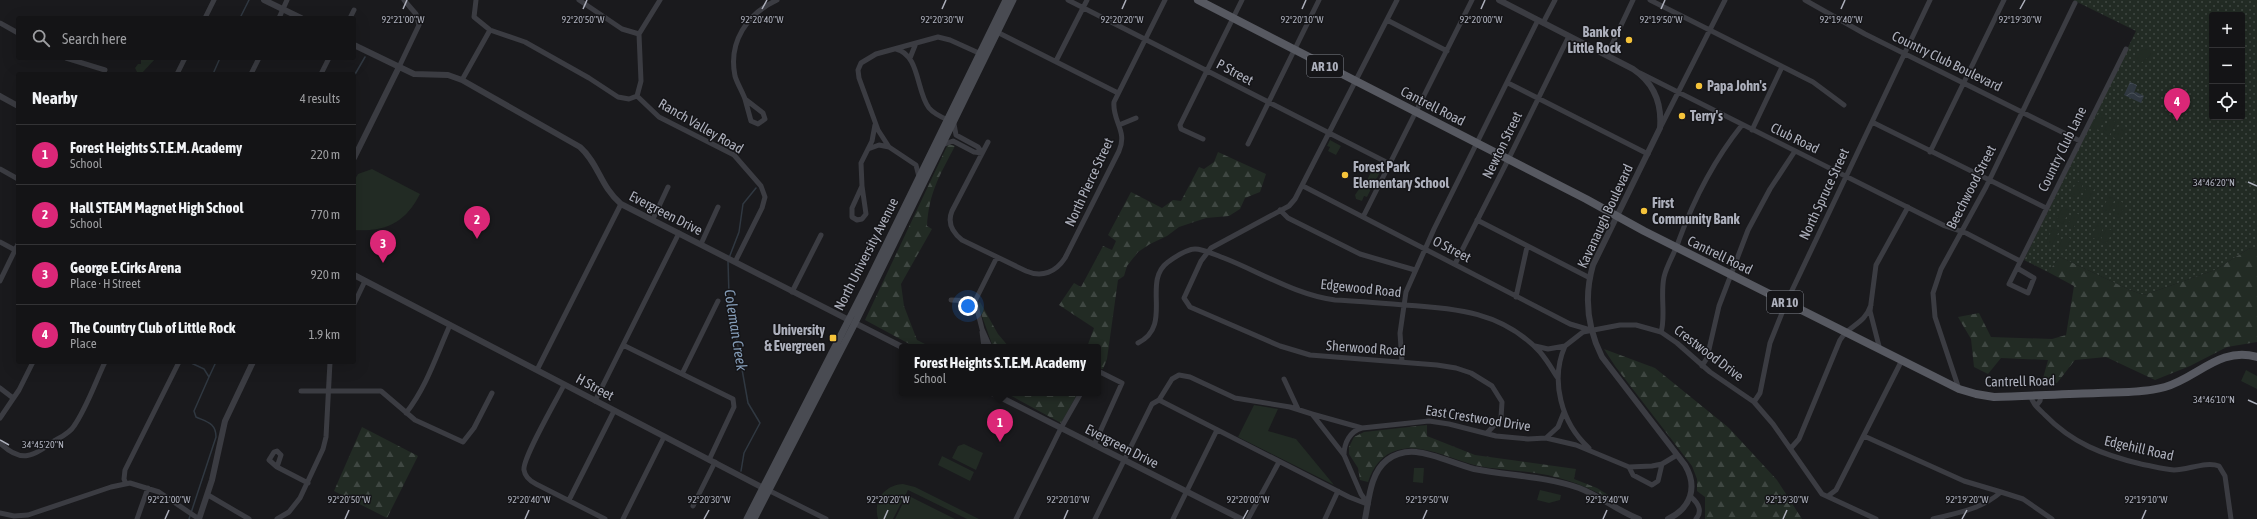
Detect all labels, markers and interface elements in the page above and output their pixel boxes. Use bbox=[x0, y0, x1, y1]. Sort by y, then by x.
map controls bbox=[2209, 12, 2245, 120]
button: + bbox=[2209, 12, 2245, 48]
text: 92°21'00"W bbox=[381, 14, 425, 25]
text: 92°20'50"W bbox=[561, 14, 605, 25]
text: 92°20'40"W bbox=[740, 14, 784, 25]
text: 92°20'30"W bbox=[920, 14, 964, 25]
text: 92°20'20"W bbox=[1100, 14, 1144, 25]
text: 92°20'10"W bbox=[1280, 14, 1324, 25]
text: 92°20'00"W bbox=[1459, 14, 1503, 25]
text: 92°19'50"W bbox=[1639, 14, 1683, 25]
text: 92°19'40"W bbox=[1819, 14, 1863, 25]
text: 92°19'30"W bbox=[1998, 14, 2042, 25]
search box bbox=[16, 16, 356, 60]
place label: Bank of Little Rock bbox=[1568, 24, 1622, 56]
icon: search bbox=[30, 27, 52, 49]
street label: Country Club Boulevard bbox=[1889, 27, 2005, 95]
text: Search here bbox=[62, 30, 127, 47]
marker: Bank of Little Rock bbox=[1624, 35, 1634, 45]
button: − bbox=[2209, 48, 2245, 84]
road number: AR 10 bbox=[1307, 55, 1343, 77]
street label: P Street bbox=[1214, 56, 1256, 88]
place label: Papa John's bbox=[1707, 78, 1767, 94]
marker: Papa John's bbox=[1694, 81, 1704, 91]
street label: Cantrell Road bbox=[1398, 83, 1468, 129]
button: locate bbox=[2209, 84, 2245, 120]
text: Nearby bbox=[32, 88, 78, 108]
pin: 4 bbox=[2164, 88, 2190, 121]
text: 4 results bbox=[300, 91, 340, 106]
street label: Ranch Valley Road bbox=[656, 95, 746, 157]
street label: Country Club Lane bbox=[2034, 104, 2090, 194]
place label: Terry's bbox=[1690, 108, 1723, 124]
street label: Newton Street bbox=[1479, 109, 1525, 181]
marker: Terry's bbox=[1677, 111, 1687, 121]
street label: Club Road bbox=[1768, 119, 1822, 157]
street label: North Pierce Street bbox=[1061, 135, 1117, 229]
text: Forest Heights S.T.E.M. Academy bbox=[70, 139, 242, 156]
street label: Beechwood Street bbox=[1943, 142, 1999, 232]
street label: North Spruce Street bbox=[1796, 146, 1852, 242]
text: 1 bbox=[42, 147, 48, 162]
text: 220 m bbox=[311, 147, 340, 162]
text: School bbox=[70, 156, 102, 171]
place label: Forest Park Elementary School bbox=[1353, 159, 1449, 191]
street label: Kavanaugh Boulevard bbox=[1574, 162, 1636, 270]
marker: Forest Park Elementary School bbox=[1340, 170, 1350, 180]
text: 34°46'20"N bbox=[2193, 177, 2235, 188]
street label: Evergreen Drive bbox=[627, 188, 705, 238]
street label: North University Avenue bbox=[831, 195, 901, 313]
place label: First Community Bank bbox=[1652, 195, 1740, 227]
text: Hall STEAM Magnet High School bbox=[70, 199, 244, 216]
pin: 2 bbox=[464, 206, 490, 239]
marker: First Community Bank bbox=[1639, 206, 1649, 216]
text: 2 bbox=[42, 207, 48, 222]
text: 770 m bbox=[311, 207, 340, 222]
text: School bbox=[70, 216, 102, 231]
pin: 3 bbox=[370, 230, 396, 263]
street label: Cantrell Road bbox=[1685, 232, 1755, 278]
street label: O Street bbox=[1430, 233, 1474, 265]
text: George E.Cirks Arena bbox=[70, 259, 181, 276]
text: 3 bbox=[42, 267, 48, 282]
text: 920 m bbox=[311, 267, 340, 282]
text: Place · H Street bbox=[70, 276, 141, 291]
street label: Edgewood Road bbox=[1320, 276, 1402, 300]
water label: Coleman Creek bbox=[721, 288, 751, 372]
road number: AR 10 bbox=[1767, 291, 1803, 313]
your location bbox=[958, 296, 978, 316]
text: The Country Club of Little Rock bbox=[70, 319, 235, 336]
place label: University & Evergreen bbox=[765, 322, 825, 354]
street label: Crestwood Drive bbox=[1671, 322, 1747, 384]
text: 4 bbox=[42, 327, 48, 342]
text: 1.9 km bbox=[309, 327, 340, 342]
marker: University & Evergreen bbox=[828, 333, 838, 343]
text: Place bbox=[70, 336, 97, 351]
street label: Sherwood Road bbox=[1326, 337, 1406, 359]
popup bbox=[899, 344, 1101, 396]
text: Forest Heights S.T.E.M. Academy bbox=[914, 354, 1086, 371]
street label: H Street bbox=[573, 370, 617, 404]
text: School bbox=[914, 371, 946, 386]
street label: Cantrell Road bbox=[1985, 372, 2055, 390]
text: 34°46'10"N bbox=[2193, 394, 2235, 405]
street label: East Crestwood Drive bbox=[1424, 402, 1532, 434]
pin: 1 bbox=[987, 409, 1013, 442]
street label: Evergreen Drive bbox=[1083, 421, 1161, 471]
street label: Edgehill Road bbox=[2103, 432, 2175, 464]
text: 34°45'20"N bbox=[22, 439, 64, 450]
text: 92°21'00"W bbox=[147, 494, 191, 505]
text: 92°20'50"W bbox=[327, 494, 371, 505]
text: 92°20'40"W bbox=[507, 494, 551, 505]
text: 92°20'30"W bbox=[687, 494, 731, 505]
text: 92°20'20"W bbox=[866, 494, 910, 505]
text: 92°20'10"W bbox=[1046, 494, 1090, 505]
text: 92°20'00"W bbox=[1226, 494, 1270, 505]
text: 92°19'50"W bbox=[1405, 494, 1449, 505]
text: 92°19'40"W bbox=[1585, 494, 1629, 505]
text: 92°19'30"W bbox=[1765, 494, 1809, 505]
text: 92°19'20"W bbox=[1945, 494, 1989, 505]
text: 92°19'10"W bbox=[2124, 494, 2168, 505]

